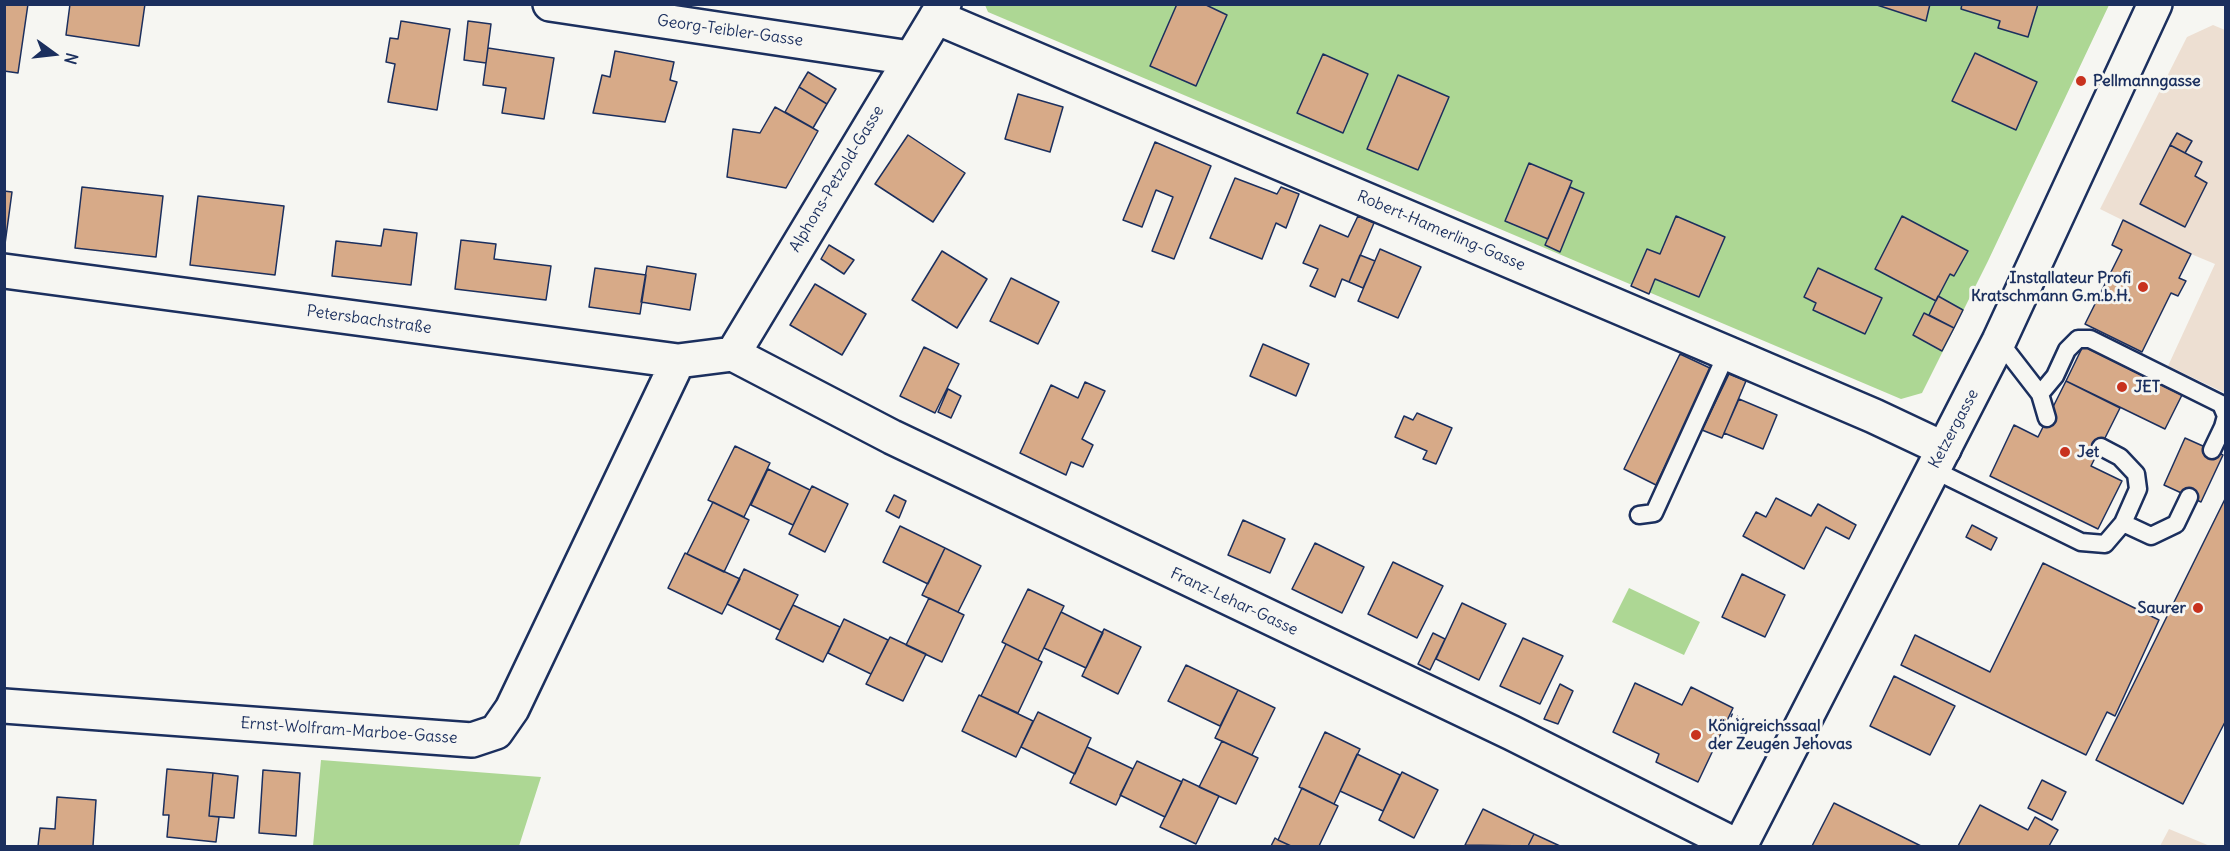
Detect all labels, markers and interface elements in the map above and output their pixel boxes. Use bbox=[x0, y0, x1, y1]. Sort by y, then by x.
street label: Georg-Teibler-Gasse bbox=[656, 11, 804, 51]
north arrow bbox=[24, 24, 84, 84]
text: N bbox=[60, 51, 82, 67]
place label: Pellmanngasse bbox=[2093, 71, 2201, 91]
marker: Pellmanngasse bbox=[2074, 74, 2088, 88]
street label: Alphons-Petzold-Gasse bbox=[786, 102, 888, 256]
street label: Robert-Hamerling-Gasse bbox=[1354, 187, 1528, 275]
place label: Installateur Profi Kratschmann G.m.b.H. bbox=[1971, 268, 2131, 306]
marker: Installateur Profi Kratschmann G.m.b.H. bbox=[2136, 280, 2150, 294]
street label: Petersbachstraße bbox=[305, 302, 433, 338]
place label: JET bbox=[2134, 377, 2160, 397]
marker: JET bbox=[2115, 380, 2129, 394]
street label: Ketzergasse bbox=[1925, 386, 1983, 472]
place label: Jet bbox=[2077, 442, 2099, 462]
marker: Jet bbox=[2058, 445, 2072, 459]
street label: Franz-Lehar-Gasse bbox=[1167, 564, 1301, 640]
place label: Saurer bbox=[2138, 598, 2186, 618]
marker: Saurer bbox=[2191, 601, 2205, 615]
street label: Ernst-Wolfram-Marboe-Gasse bbox=[240, 714, 458, 748]
place label: Königreichssaal der Zeugen Jehovas bbox=[1708, 716, 1852, 754]
marker: Königreichssaal der Zeugen Jehovas bbox=[1689, 728, 1703, 742]

